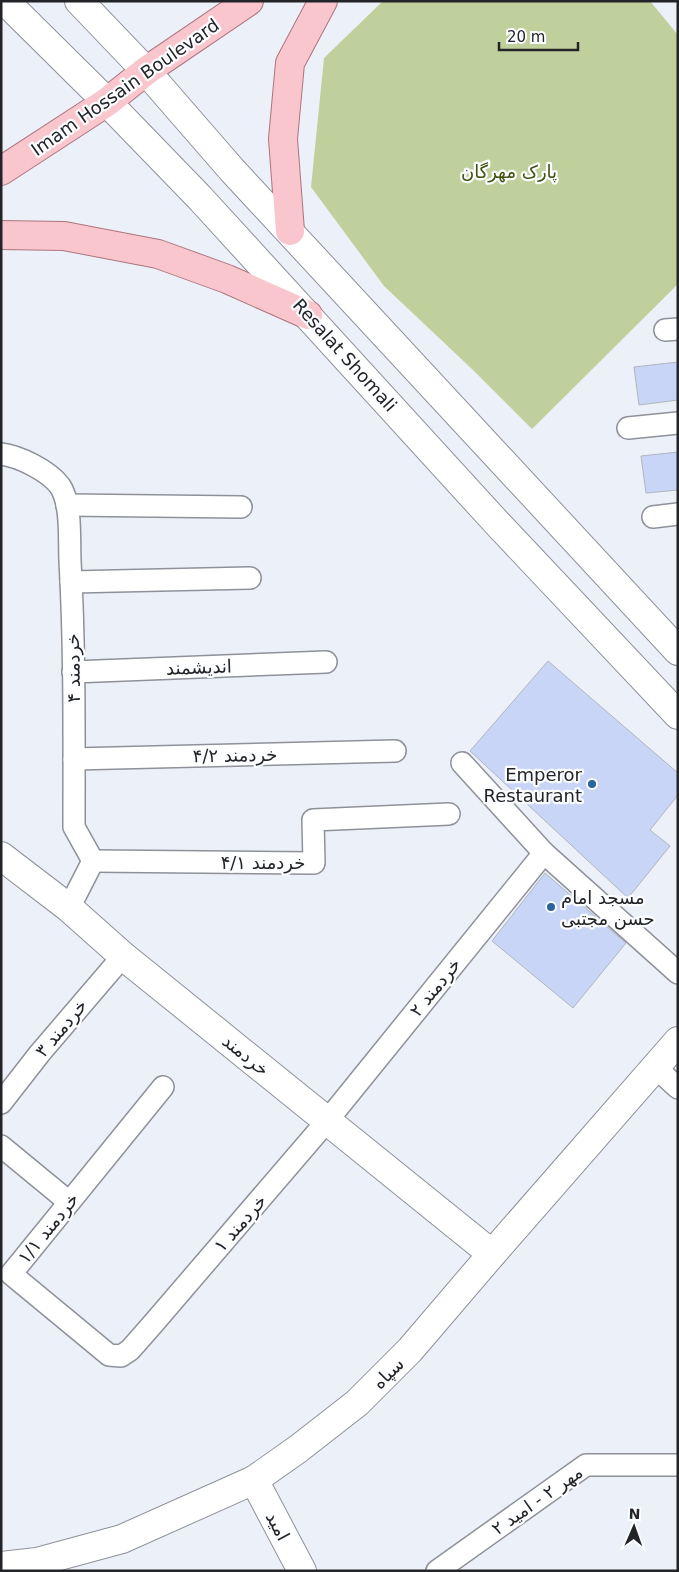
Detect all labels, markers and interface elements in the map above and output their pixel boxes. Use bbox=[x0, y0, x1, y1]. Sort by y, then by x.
street label: Imam Hossain Boulevard bbox=[27, 14, 223, 160]
scale bar bbox=[499, 20, 578, 52]
text: 20 m bbox=[507, 28, 545, 46]
park label: پارک مهرگان bbox=[461, 161, 557, 183]
street label: Resalat Shomali bbox=[289, 294, 401, 416]
street label: خردمند ۴ bbox=[62, 633, 85, 703]
street label: اندیشمند bbox=[166, 655, 232, 679]
street label: خردمند ۴/۲ bbox=[192, 744, 278, 767]
place label: Emperor Restaurant bbox=[483, 764, 583, 806]
marker: Emperor Restaurant bbox=[586, 778, 598, 790]
street label: خردمند ۴/۱ bbox=[221, 852, 305, 874]
place label: مسجد امام حسن مجتبی bbox=[561, 887, 655, 930]
marker: مسجد امام حسن مجتبی bbox=[545, 901, 557, 913]
street label: خردمند ۲ bbox=[405, 954, 466, 1021]
street label: خردمند ۳ bbox=[31, 995, 92, 1062]
street label: خردمند bbox=[218, 1030, 273, 1081]
street label: خردمند ۱/۱ bbox=[13, 1188, 84, 1268]
street label: خردمند ۱ bbox=[209, 1190, 271, 1257]
street label: سپاه bbox=[368, 1353, 409, 1394]
street label: مهر ۲ - امید ۲ bbox=[488, 1461, 587, 1540]
north arrow bbox=[609, 1502, 659, 1552]
text: N bbox=[628, 1506, 641, 1522]
street label: امید bbox=[262, 1508, 294, 1544]

